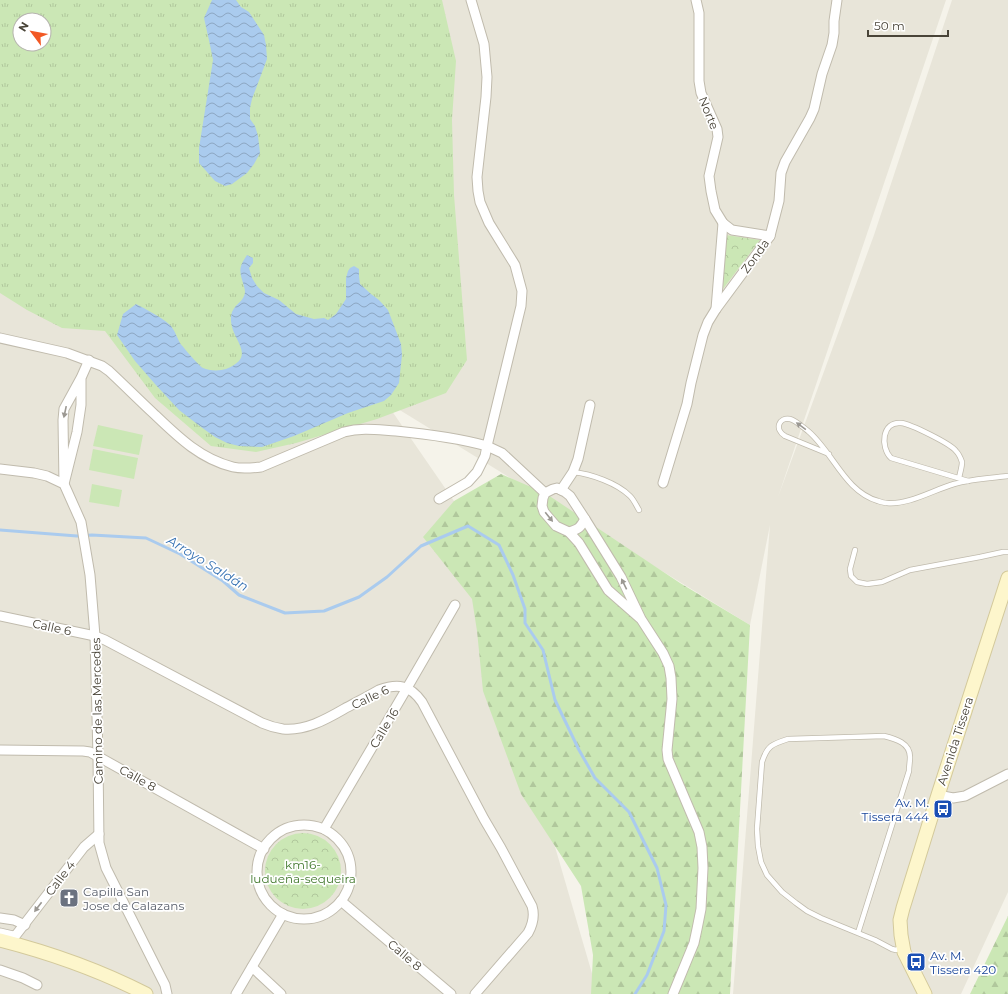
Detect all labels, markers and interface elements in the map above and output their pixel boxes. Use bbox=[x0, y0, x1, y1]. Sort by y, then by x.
north arrow bbox=[12, 12, 52, 52]
scale bar bbox=[868, 12, 948, 38]
text: 50 m bbox=[874, 18, 905, 33]
text: N bbox=[15, 19, 32, 34]
street label: Norte bbox=[696, 94, 722, 132]
street label: Zonda bbox=[738, 236, 772, 276]
one-way arrow bbox=[61, 406, 67, 419]
one-way arrow bbox=[796, 422, 807, 430]
one-way arrow bbox=[544, 512, 553, 523]
water label: Arroyo Saldán bbox=[164, 531, 251, 594]
one-way arrow bbox=[621, 578, 627, 590]
street label: Calle 6 bbox=[31, 616, 73, 638]
street label: Camino de las Mercedes bbox=[88, 637, 106, 784]
street label: Calle 6 bbox=[349, 682, 391, 712]
street label: Avenida Tissera bbox=[934, 695, 976, 787]
street label: Calle 16 bbox=[366, 705, 402, 751]
street label: Calle 8 bbox=[117, 762, 159, 794]
place label: Av. M. Tissera 444 bbox=[862, 795, 929, 824]
bus stop icon: Av. M. Tissera 444 bbox=[932, 798, 954, 820]
street label: Calle 4 bbox=[42, 857, 78, 899]
park label: km16- ludueña-sequeira bbox=[250, 857, 356, 886]
place label: Capilla San Jose de Calazans bbox=[82, 884, 184, 913]
church icon: Capilla San Jose de Calazans bbox=[58, 887, 80, 909]
one-way arrow bbox=[34, 901, 43, 912]
street label: Calle 8 bbox=[385, 936, 425, 974]
place label: Av. M. Tissera 420 bbox=[930, 948, 996, 977]
bus stop icon: Av. M. Tissera 420 bbox=[905, 951, 927, 973]

